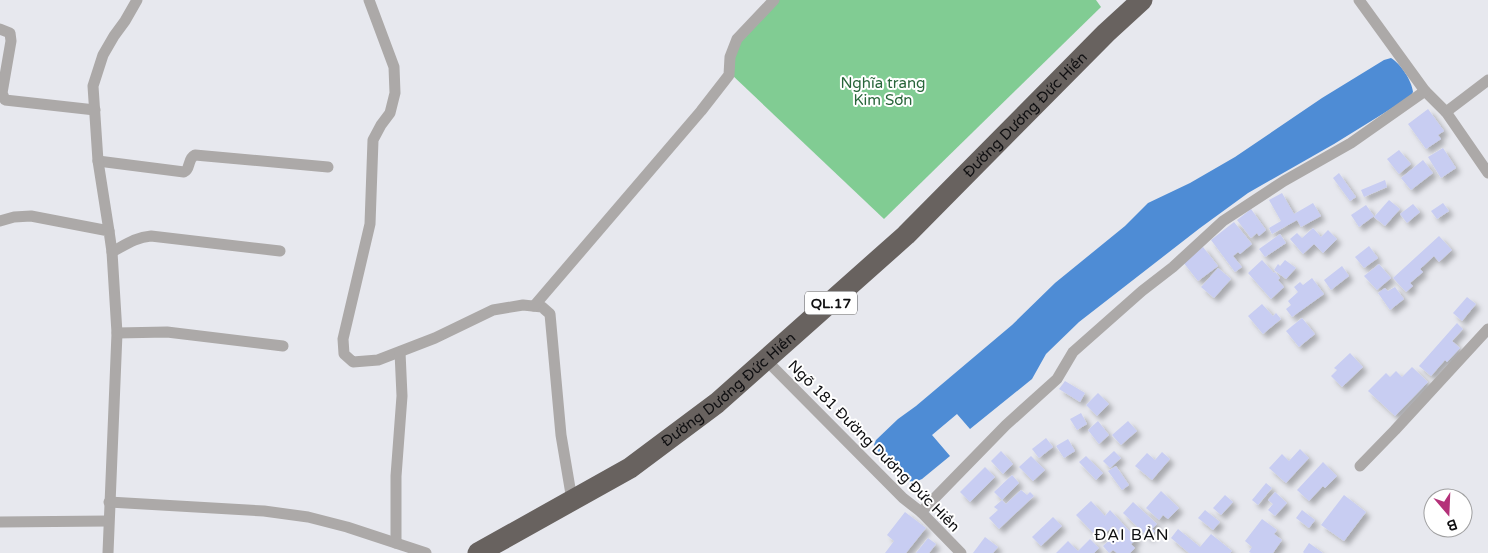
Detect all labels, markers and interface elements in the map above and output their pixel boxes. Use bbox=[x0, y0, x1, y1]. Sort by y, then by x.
street label: Đường Dương Đức Hiền bbox=[959, 48, 1091, 181]
park label: Nghĩa trang Kim Sơn bbox=[840, 74, 926, 109]
road number: QL.17 bbox=[805, 292, 857, 314]
street label: Đường Dương Đức Hiền bbox=[658, 329, 799, 451]
street label: Ngõ 181 Đường Dương Đức Hiền bbox=[784, 356, 964, 536]
north arrow bbox=[1423, 488, 1473, 538]
text: B bbox=[1444, 515, 1459, 535]
district label: ĐẠI BẢN bbox=[1094, 525, 1170, 545]

